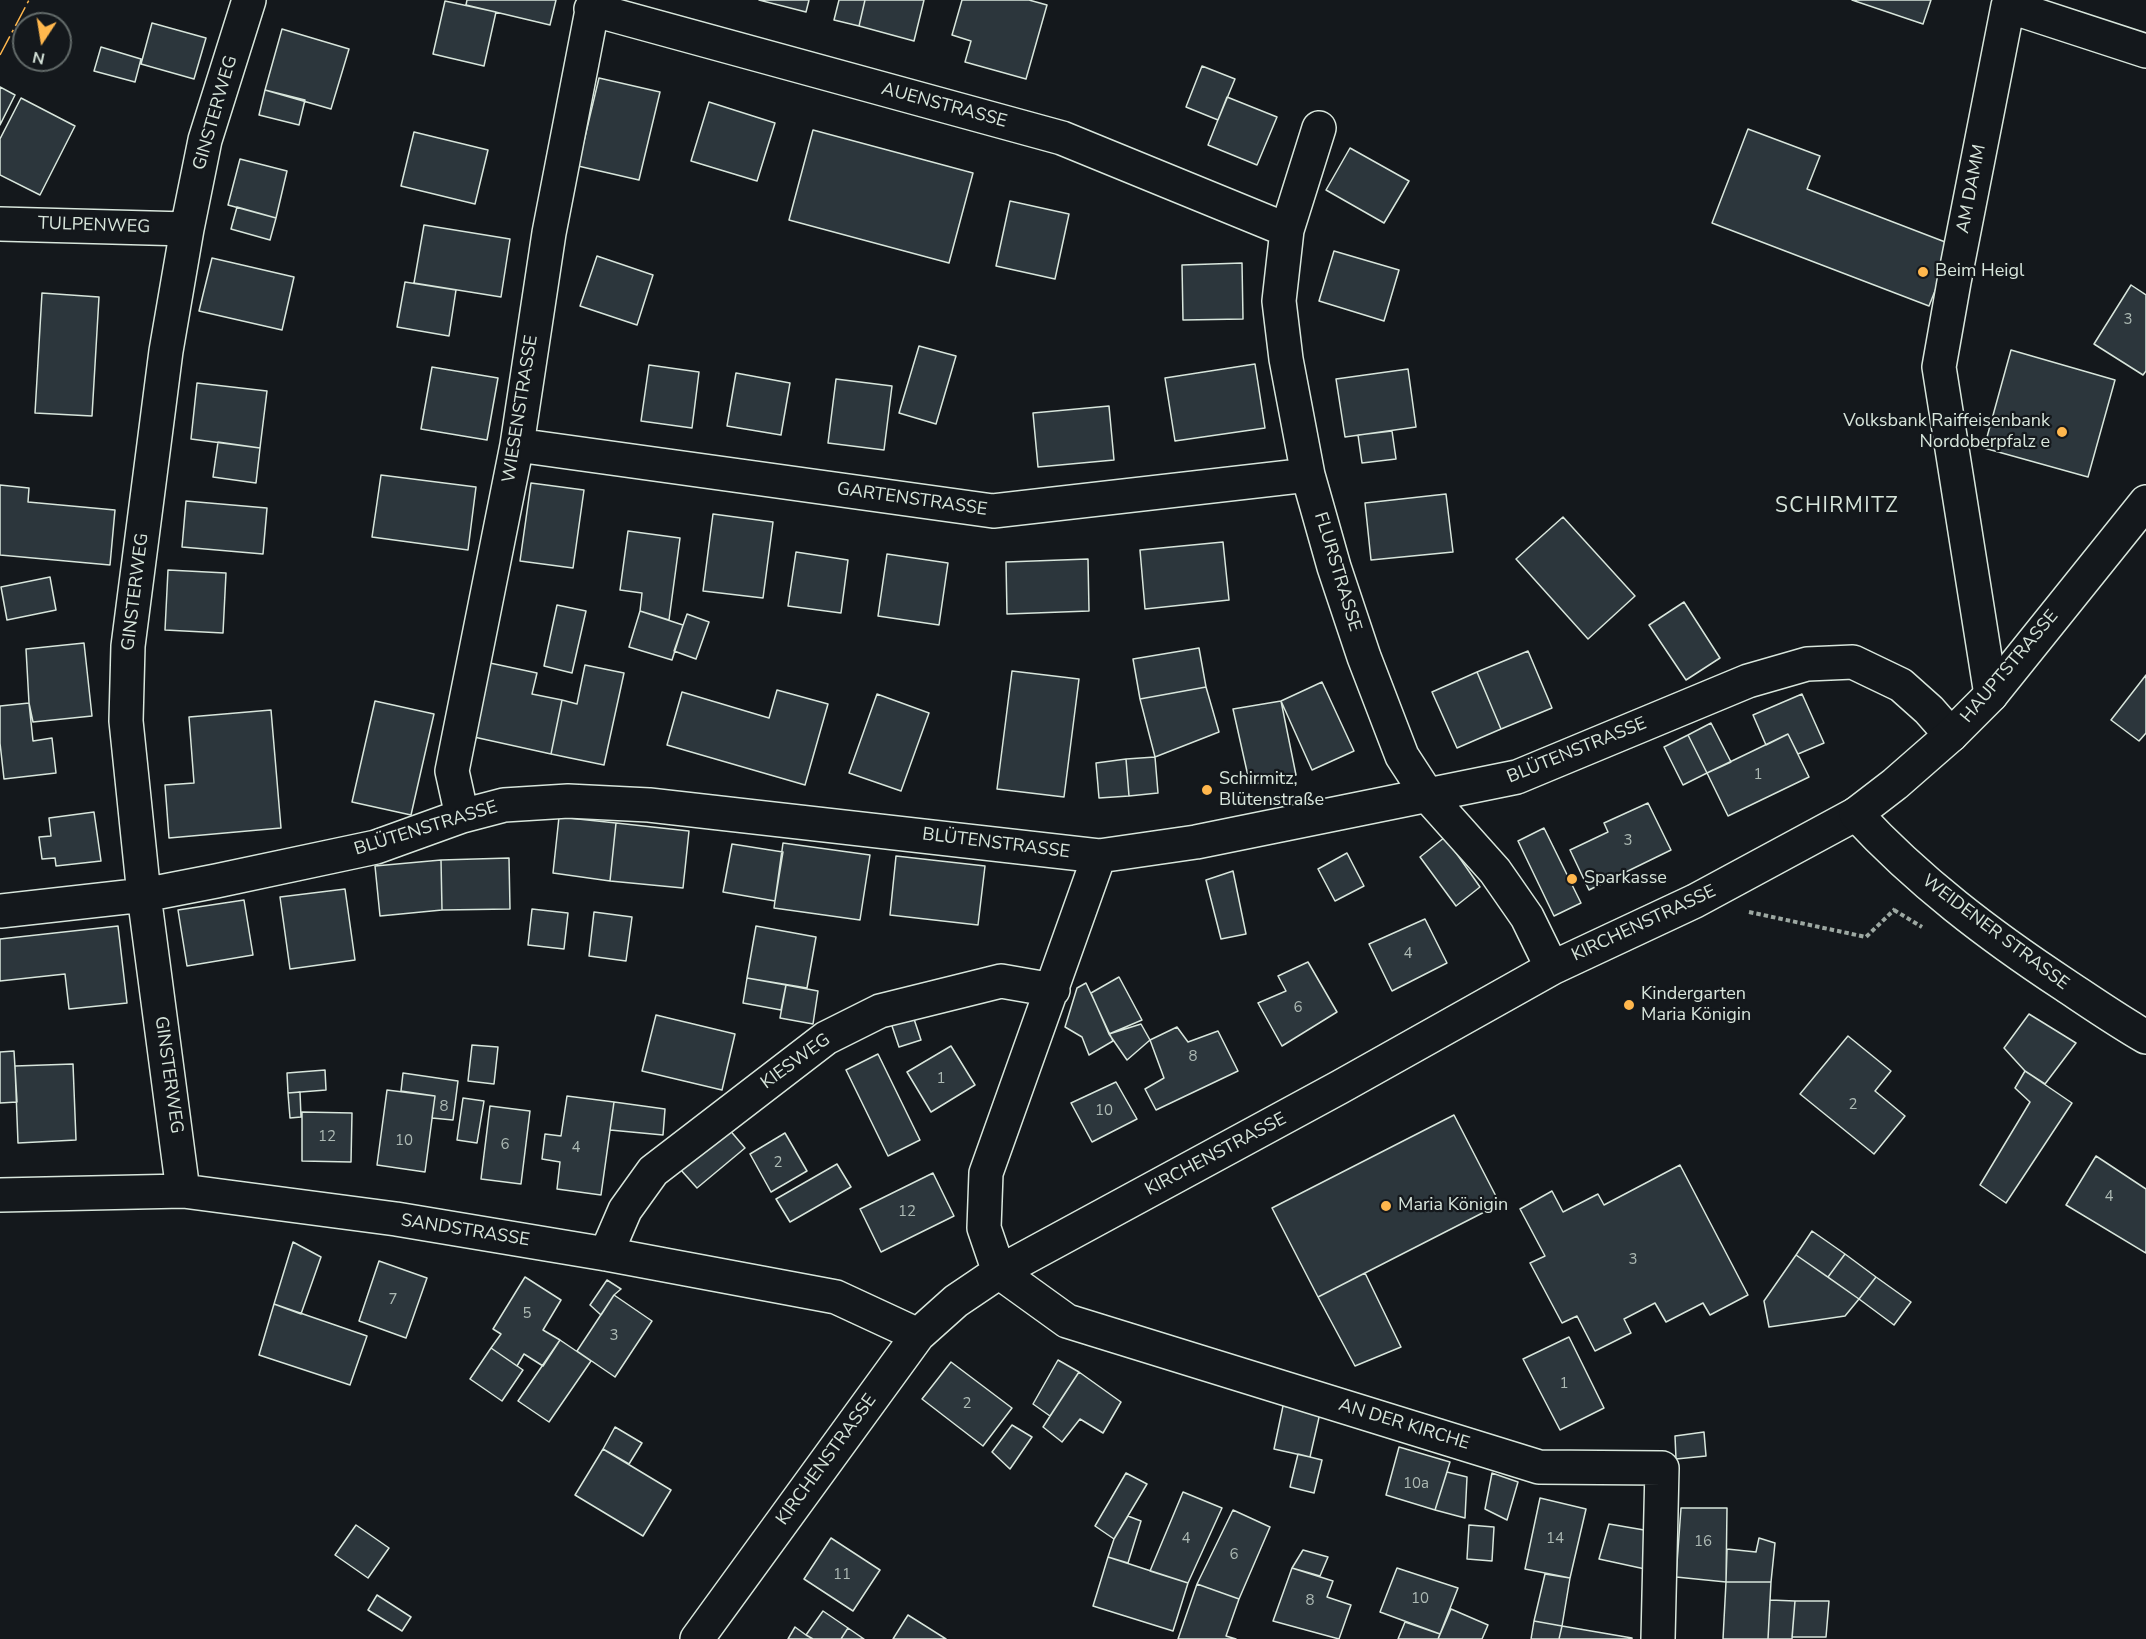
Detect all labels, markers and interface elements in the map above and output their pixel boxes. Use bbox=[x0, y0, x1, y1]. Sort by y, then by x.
north arrow bbox=[12, 12, 72, 72]
text: N bbox=[31, 46, 47, 70]
street label: GINSTERWEG bbox=[189, 53, 243, 173]
street label: AUENSTRASSE bbox=[879, 79, 1009, 133]
street label: AM DAMM bbox=[1953, 143, 1991, 235]
street label: TULPENWEG bbox=[38, 213, 150, 239]
place label: Beim Heigl bbox=[1935, 261, 2024, 283]
marker: Beim Heigl bbox=[1916, 265, 1930, 279]
house number: 3 bbox=[2124, 311, 2132, 329]
street label: WIESENSTRASSE bbox=[499, 334, 543, 484]
place label: Volksbank Raiffeisenbank Nordoberpfalz e bbox=[1843, 411, 2050, 454]
marker: Volksbank Raiffeisenbank Nordoberpfalz e bbox=[2055, 425, 2069, 439]
street label: GARTENSTRASSE bbox=[835, 479, 989, 521]
district label: SCHIRMITZ bbox=[1775, 494, 1899, 520]
street label: FLURSTRASSE bbox=[1309, 510, 1365, 634]
street label: GINSTERWEG bbox=[118, 532, 154, 652]
street label: HAUPTSTRASSE bbox=[1957, 606, 2063, 728]
street label: BLÜTENSTRASSE bbox=[1504, 713, 1650, 789]
house number: 1 bbox=[1754, 766, 1762, 784]
place label: Schirmitz, Blütenstraße bbox=[1219, 769, 1324, 812]
marker: Schirmitz, Blütenstraße bbox=[1200, 783, 1214, 797]
street label: BLÜTENSTRASSE bbox=[352, 797, 500, 861]
street label: BLÜTENSTRASSE bbox=[921, 824, 1071, 864]
house number: 3 bbox=[1624, 832, 1632, 850]
place label: Sparkasse bbox=[1584, 868, 1667, 890]
street label: WEIDENER STRASSE bbox=[1917, 871, 2073, 995]
marker: Sparkasse bbox=[1565, 872, 1579, 886]
street label: KIRCHENSTRASSE bbox=[1568, 881, 1720, 967]
house number: 4 bbox=[1404, 945, 1412, 963]
place label: Kindergarten Maria Königin bbox=[1641, 984, 1751, 1026]
marker: Kindergarten Maria Königin bbox=[1622, 998, 1636, 1012]
house number: 6 bbox=[1294, 999, 1302, 1017]
street label: GINSTERWEG bbox=[149, 1015, 187, 1135]
street label: KIESWEG bbox=[757, 1030, 835, 1094]
house number: 8 bbox=[1189, 1048, 1197, 1066]
house number: 1 bbox=[937, 1070, 945, 1088]
house number: 2 bbox=[1849, 1096, 1857, 1114]
house number: 8 bbox=[440, 1098, 448, 1116]
house number: 10 bbox=[1095, 1102, 1113, 1120]
street label: KIRCHENSTRASSE bbox=[1142, 1109, 1290, 1201]
house number: 12 bbox=[318, 1128, 336, 1146]
house number: 10 bbox=[395, 1132, 413, 1150]
house number: 6 bbox=[501, 1136, 509, 1154]
house number: 4 bbox=[572, 1139, 580, 1157]
house number: 2 bbox=[774, 1154, 782, 1172]
house number: 4 bbox=[2105, 1188, 2113, 1206]
place label: Maria Königin bbox=[1398, 1195, 1508, 1217]
marker: Maria Königin bbox=[1379, 1199, 1393, 1213]
house number: 12 bbox=[898, 1203, 916, 1221]
street label: SANDSTRASSE bbox=[399, 1210, 531, 1252]
house number: 3 bbox=[1629, 1251, 1637, 1269]
house number: 7 bbox=[389, 1291, 397, 1309]
house number: 5 bbox=[523, 1305, 531, 1323]
house number: 3 bbox=[610, 1327, 618, 1345]
house number: 1 bbox=[1560, 1375, 1568, 1393]
street label: KIRCHENSTRASSE bbox=[772, 1390, 882, 1530]
house number: 2 bbox=[963, 1395, 971, 1413]
street label: AN DER KIRCHE bbox=[1336, 1395, 1472, 1455]
house number: 10a bbox=[1403, 1475, 1429, 1493]
house number: 4 bbox=[1182, 1530, 1190, 1548]
house number: 14 bbox=[1546, 1530, 1564, 1548]
house number: 16 bbox=[1694, 1533, 1712, 1551]
house number: 6 bbox=[1230, 1546, 1238, 1564]
house number: 11 bbox=[833, 1566, 851, 1584]
house number: 10 bbox=[1411, 1590, 1429, 1608]
house number: 8 bbox=[1306, 1592, 1314, 1610]

